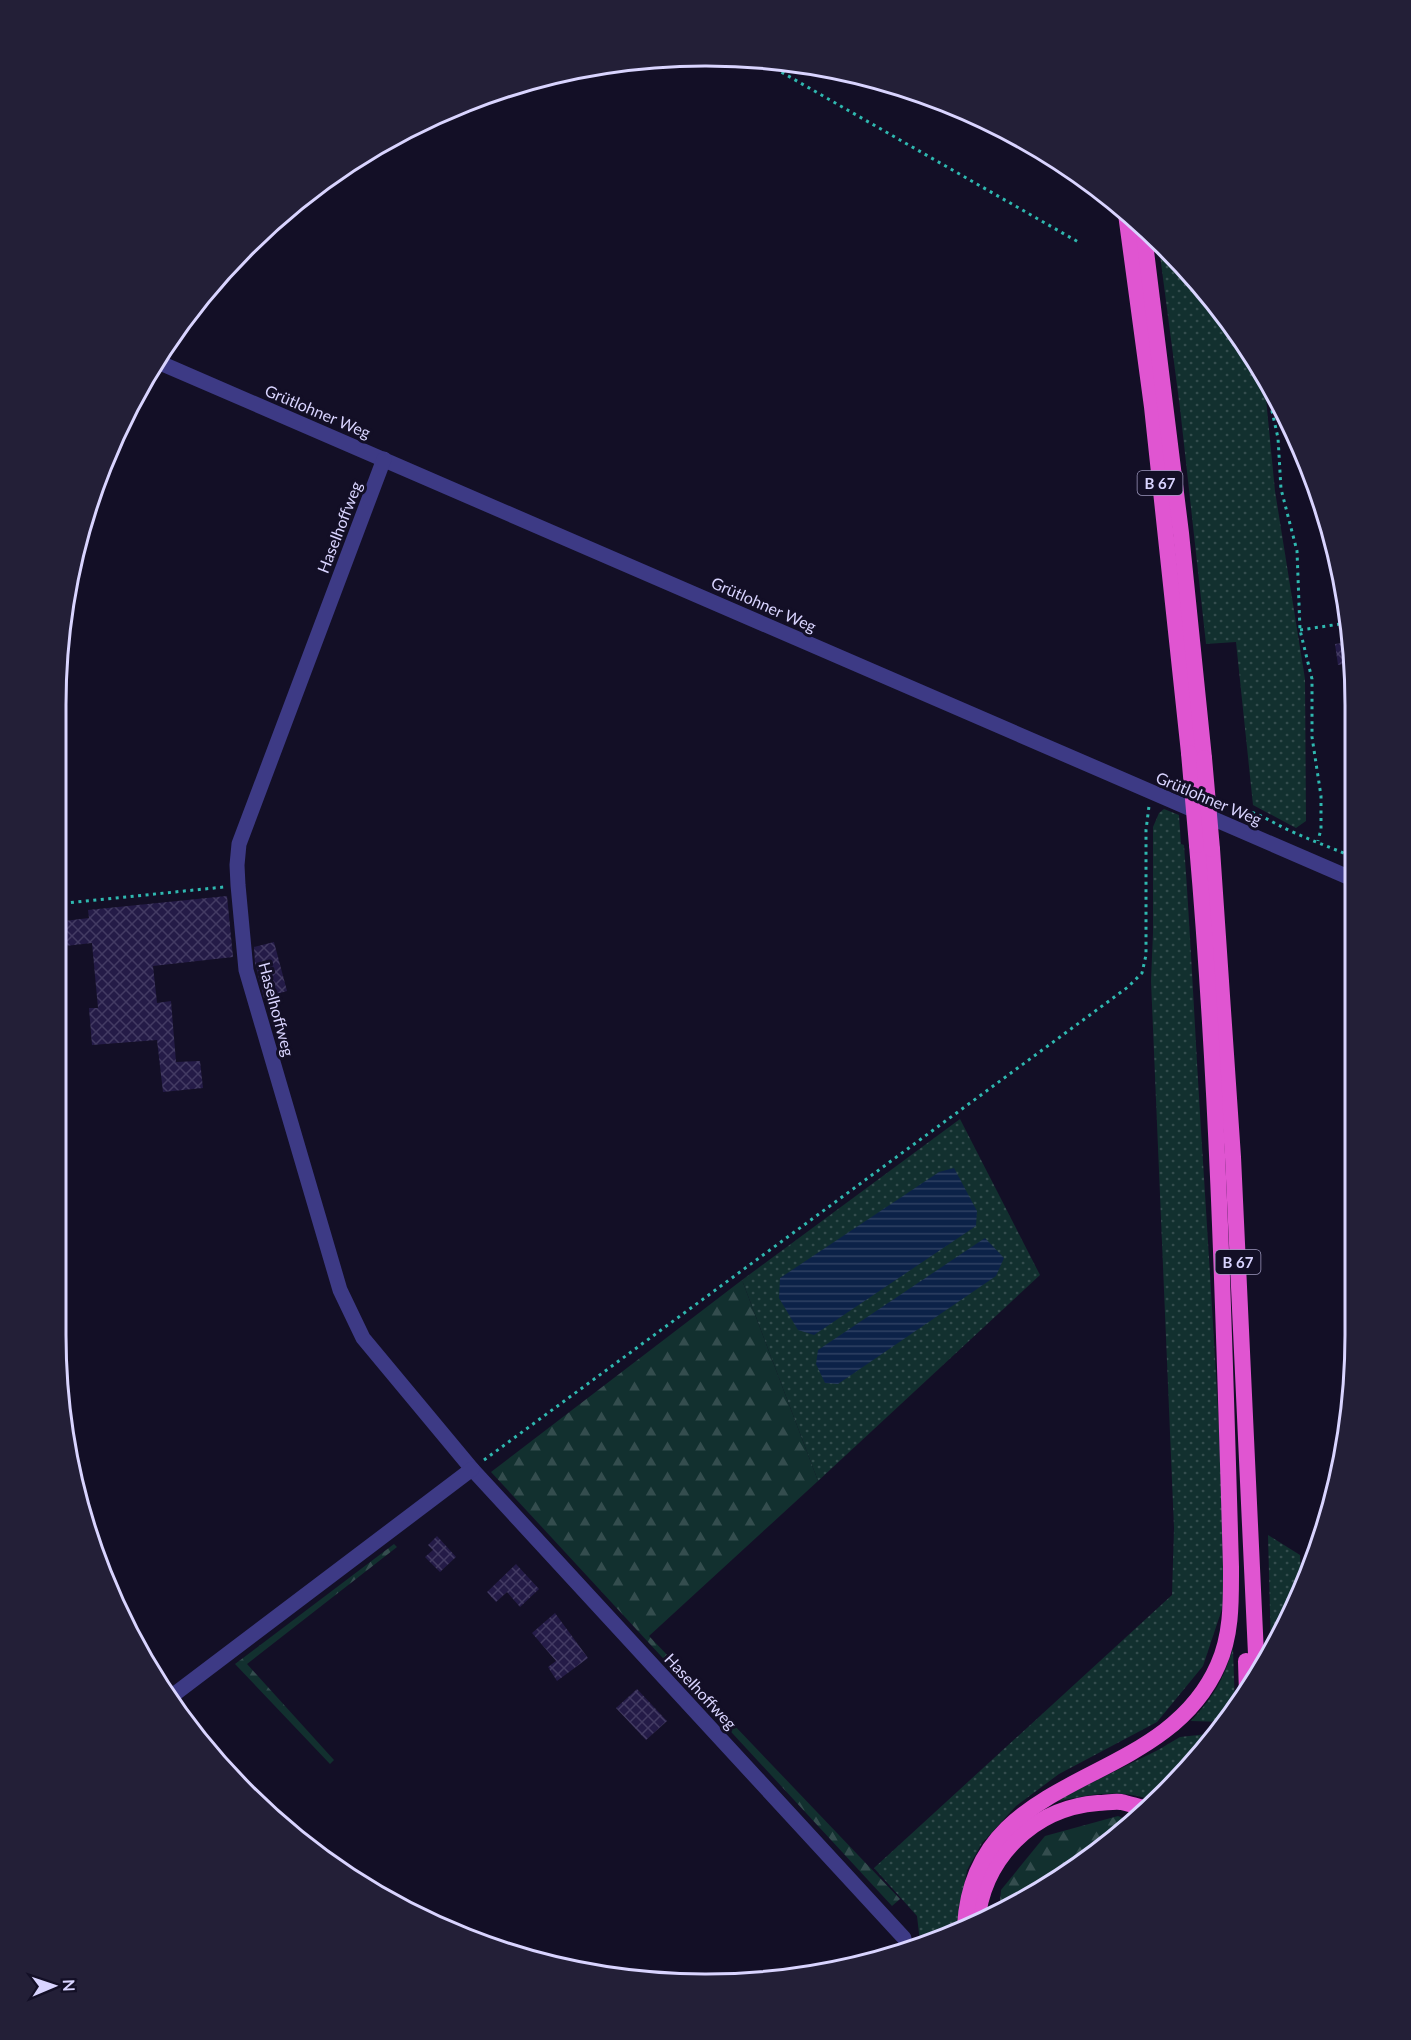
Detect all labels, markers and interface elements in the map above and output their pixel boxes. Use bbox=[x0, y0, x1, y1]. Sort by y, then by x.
street label: Grütlohner Weg bbox=[262, 380, 374, 442]
road number: B 67 bbox=[1138, 471, 1182, 495]
street label: Haselhoffweg bbox=[313, 478, 365, 576]
street label: Grütlohner Weg bbox=[709, 572, 819, 636]
street label: Grütlohner Weg bbox=[1153, 767, 1265, 829]
street label: Haselhoffweg bbox=[255, 960, 299, 1058]
road number: B 67 bbox=[1216, 1250, 1260, 1274]
street label: Haselhoffweg bbox=[661, 1649, 741, 1733]
north arrow bbox=[24, 1956, 84, 2016]
text: N bbox=[60, 1979, 79, 1992]

